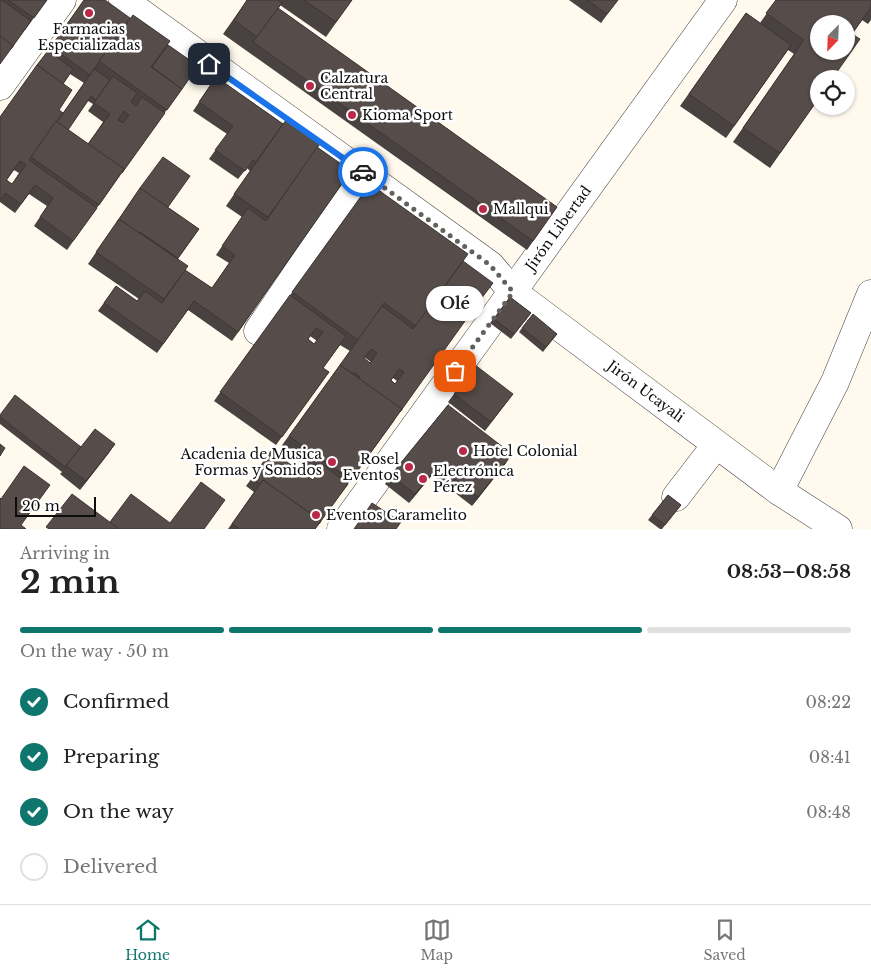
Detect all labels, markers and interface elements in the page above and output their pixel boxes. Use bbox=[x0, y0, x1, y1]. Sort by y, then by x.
marker: Farmacias Especializadas bbox=[83, 7, 95, 19]
north arrow bbox=[810, 15, 855, 60]
map controls bbox=[810, 15, 855, 115]
place label: Farmacias Especializadas bbox=[38, 20, 140, 54]
pin bbox=[188, 43, 230, 85]
icon: home bbox=[195, 50, 223, 78]
place label: Calzatura Central bbox=[320, 69, 388, 103]
button: locate bbox=[810, 70, 855, 115]
marker: Calzatura Central bbox=[304, 80, 316, 92]
place label: Kioma Sport bbox=[362, 106, 454, 124]
marker: Kioma Sport bbox=[346, 109, 358, 121]
courier bbox=[338, 147, 388, 197]
icon: car bbox=[349, 158, 377, 186]
street label: Jirón Libertad bbox=[520, 182, 595, 276]
place label: Mallqui bbox=[493, 200, 549, 218]
marker: Mallqui bbox=[477, 203, 489, 215]
callout: Olé bbox=[426, 286, 484, 321]
text: Olé bbox=[440, 293, 470, 313]
pin bbox=[434, 350, 476, 392]
street label: Jirón Ucayali bbox=[602, 355, 688, 426]
icon: bag bbox=[441, 357, 469, 385]
place label: Hotel Colonial bbox=[473, 442, 578, 460]
place label: Acadenia de Musica Formas y Sonidos bbox=[179, 445, 322, 479]
marker: Hotel Colonial bbox=[457, 445, 469, 457]
place label: Rosel Eventos bbox=[342, 450, 399, 484]
marker: Acadenia de Musica Formas y Sonidos bbox=[326, 456, 338, 468]
marker: Rosel Eventos bbox=[403, 461, 415, 473]
place label: Electrónica Pérez bbox=[433, 462, 514, 496]
marker: Electrónica Pérez bbox=[417, 473, 429, 485]
scale bar bbox=[15, 494, 96, 517]
text: 20 m bbox=[22, 497, 60, 515]
place label: Eventos Caramelito bbox=[326, 506, 467, 524]
marker: Eventos Caramelito bbox=[310, 509, 322, 521]
text: Arriving in bbox=[20, 543, 110, 563]
text: 08:53–08:58 bbox=[727, 560, 851, 583]
text: 2 min bbox=[20, 562, 120, 602]
text: On the way · 50 m bbox=[20, 641, 169, 661]
icon: check bbox=[20, 688, 48, 716]
text: Confirmed bbox=[63, 690, 169, 713]
text: 08:22 bbox=[806, 692, 851, 712]
icon: check bbox=[20, 743, 48, 771]
text: Preparing bbox=[63, 745, 159, 768]
text: 08:41 bbox=[809, 747, 851, 767]
icon: check bbox=[20, 798, 48, 826]
text: On the way bbox=[63, 800, 174, 823]
text: 08:48 bbox=[806, 802, 851, 822]
text: Delivered bbox=[63, 855, 158, 878]
tab: Home bbox=[125, 916, 170, 964]
tab: Map bbox=[421, 916, 453, 964]
tab: Saved bbox=[704, 916, 746, 964]

